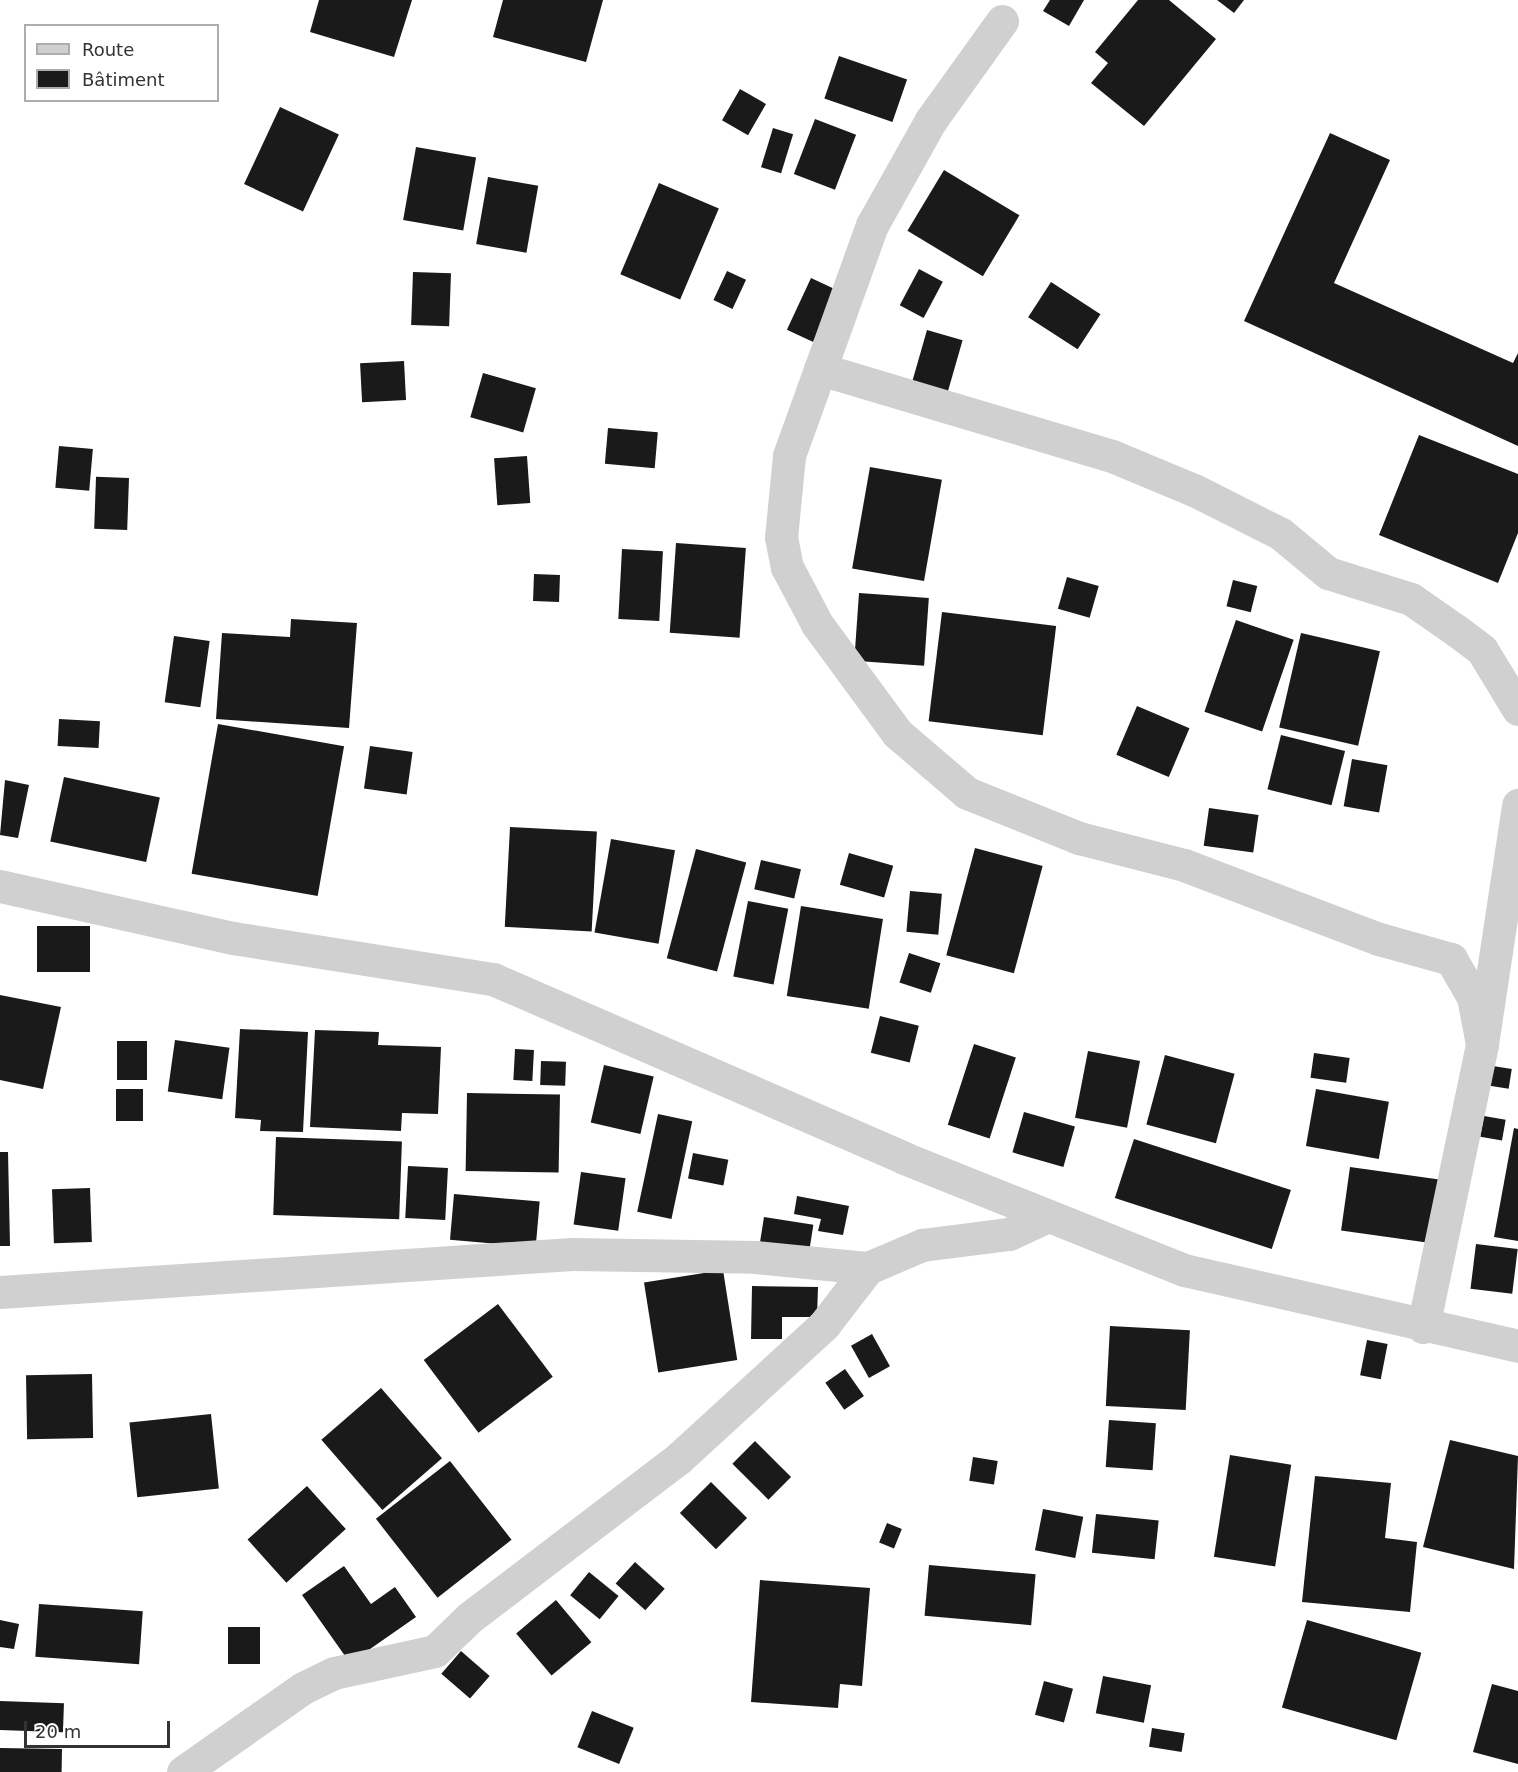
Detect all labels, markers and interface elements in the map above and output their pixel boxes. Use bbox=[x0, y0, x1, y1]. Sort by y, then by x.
legend bbox=[24, 24, 219, 102]
text: Route bbox=[82, 39, 134, 60]
text: Bâtiment bbox=[82, 69, 165, 90]
scale bar bbox=[27, 1709, 172, 1747]
text: 20 m bbox=[35, 1721, 81, 1742]

